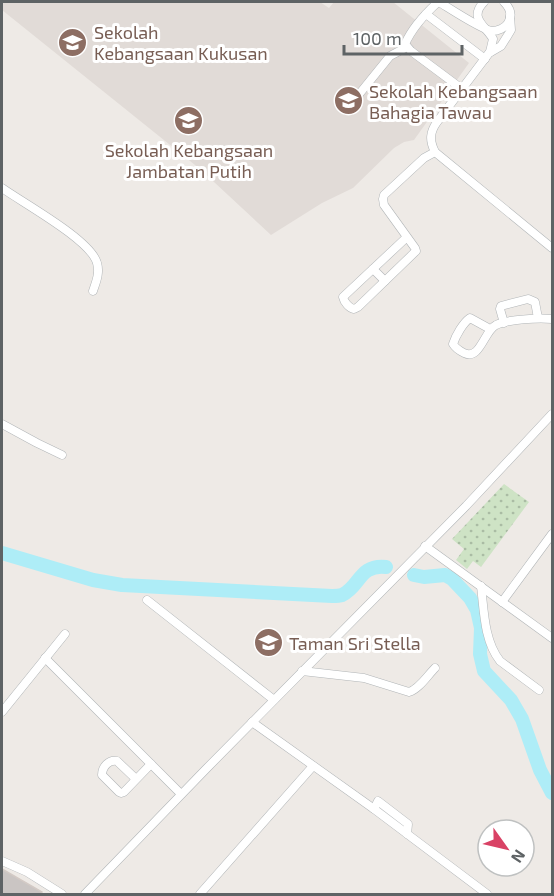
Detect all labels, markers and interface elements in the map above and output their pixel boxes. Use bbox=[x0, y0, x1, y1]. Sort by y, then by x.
scale bar bbox=[344, 18, 462, 56]
place label: Sekolah Kebangsaan Kukusan bbox=[94, 21, 268, 64]
school or university icon: Sekolah Kebangsaan Kukusan bbox=[57, 26, 89, 58]
text: 100 m bbox=[353, 27, 402, 49]
place label: Sekolah Kebangsaan Bahagia Tawau bbox=[369, 80, 538, 123]
school or university icon: Sekolah Kebangsaan Bahagia Tawau bbox=[332, 85, 364, 117]
school or university icon: Sekolah Kebangsaan Jambatan Putih bbox=[173, 105, 205, 137]
place label: Sekolah Kebangsaan Jambatan Putih bbox=[105, 139, 273, 182]
school or university icon: Taman Sri Stella bbox=[252, 627, 284, 659]
place label: Taman Sri Stella bbox=[289, 632, 421, 654]
north arrow bbox=[476, 818, 536, 878]
text: N bbox=[508, 847, 530, 867]

